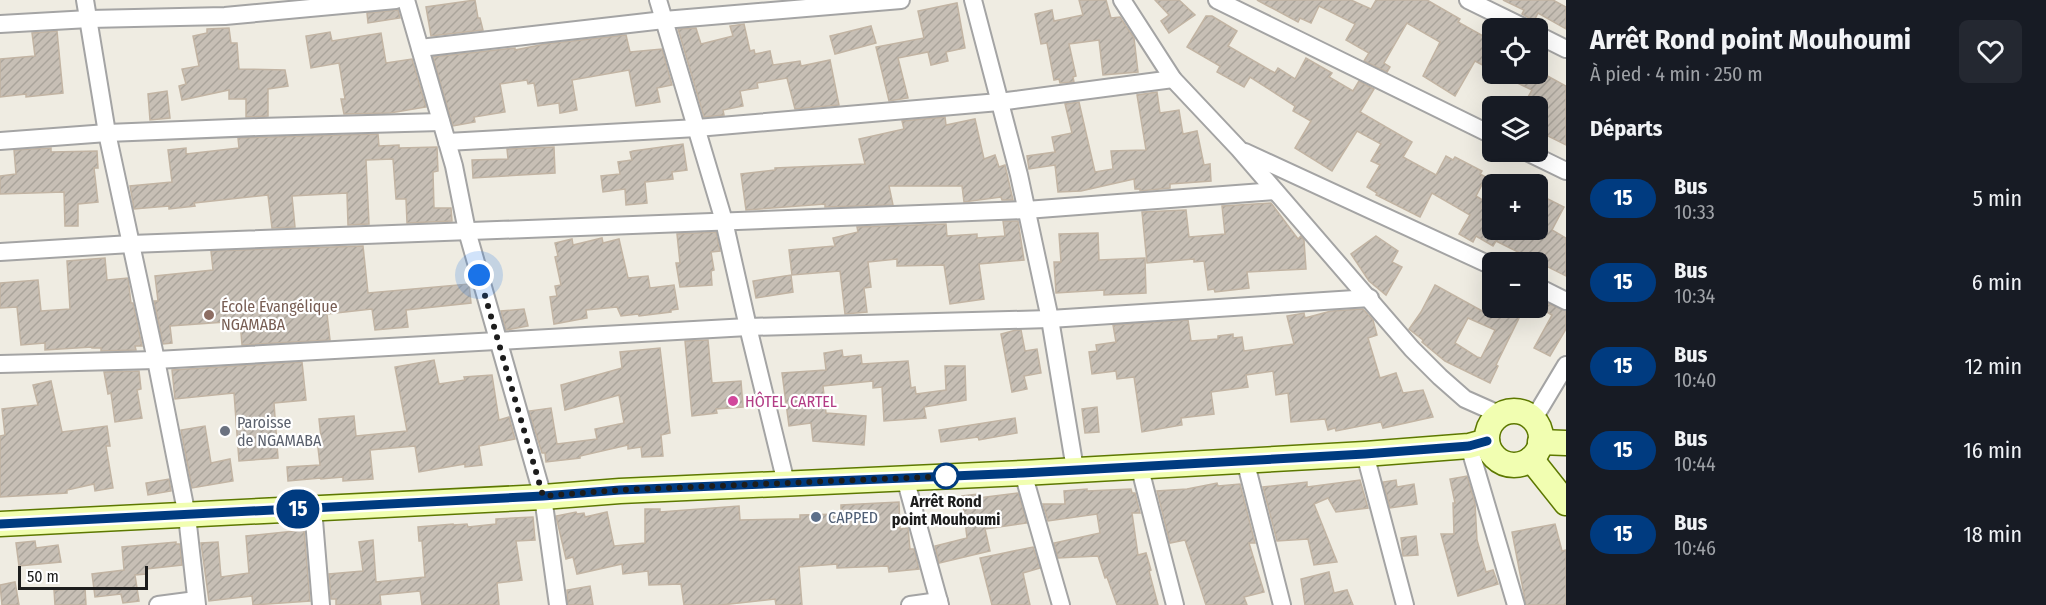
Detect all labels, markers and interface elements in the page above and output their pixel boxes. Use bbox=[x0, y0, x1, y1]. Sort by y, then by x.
map controls bbox=[1482, 18, 1548, 318]
button: locate bbox=[1482, 18, 1548, 84]
button: heart bbox=[1959, 20, 2022, 83]
text: Arrêt Rond point Mouhoumi bbox=[1590, 23, 1911, 56]
text: À pied · 4 min · 250 m bbox=[1590, 62, 1763, 86]
button: layers bbox=[1482, 96, 1548, 162]
text: Départs bbox=[1590, 115, 1662, 142]
text: Bus bbox=[1674, 173, 1707, 200]
button: + bbox=[1482, 174, 1548, 240]
text: 15 bbox=[1613, 185, 1633, 211]
text: 5 min bbox=[1973, 185, 2022, 212]
text: 10:33 bbox=[1674, 200, 1715, 224]
button: − bbox=[1482, 252, 1548, 318]
text: Bus bbox=[1674, 257, 1707, 284]
your location bbox=[464, 260, 494, 290]
text: 15 bbox=[1613, 269, 1633, 295]
text: 6 min bbox=[1972, 269, 2022, 296]
text: 10:34 bbox=[1674, 284, 1715, 308]
place label: École Évangélique NGAMABA bbox=[221, 297, 338, 334]
marker: École Évangélique NGAMABA bbox=[202, 308, 216, 322]
text: Bus bbox=[1674, 341, 1707, 368]
text: 15 bbox=[1613, 353, 1633, 379]
text: 12 min bbox=[1964, 353, 2022, 380]
text: 10:40 bbox=[1674, 368, 1716, 392]
place label: HÔTEL CARTEL bbox=[745, 391, 837, 411]
marker: HÔTEL CARTEL bbox=[726, 394, 740, 408]
place label: Paroisse de NGAMABA bbox=[237, 413, 322, 450]
marker: Paroisse de NGAMABA bbox=[218, 424, 232, 438]
text: Bus bbox=[1674, 425, 1707, 452]
text: 15 bbox=[1613, 437, 1633, 463]
text: 16 min bbox=[1963, 437, 2022, 464]
text: 10:44 bbox=[1674, 452, 1716, 476]
marker: Arrêt Rond point Mouhoumi bbox=[933, 463, 959, 489]
line badge: 15 bbox=[271, 490, 325, 528]
place label: Arrêt Rond point Mouhoumi bbox=[892, 492, 1000, 529]
text: 15 bbox=[288, 496, 308, 522]
place label: CAPPED bbox=[828, 508, 878, 527]
text: Bus bbox=[1674, 509, 1707, 536]
marker: CAPPED bbox=[809, 510, 823, 524]
text: 15 bbox=[1613, 521, 1633, 547]
text: 18 min bbox=[1963, 521, 2022, 548]
text: 10:46 bbox=[1674, 536, 1716, 560]
scale bar bbox=[18, 563, 148, 590]
text: 50 m bbox=[27, 567, 59, 586]

